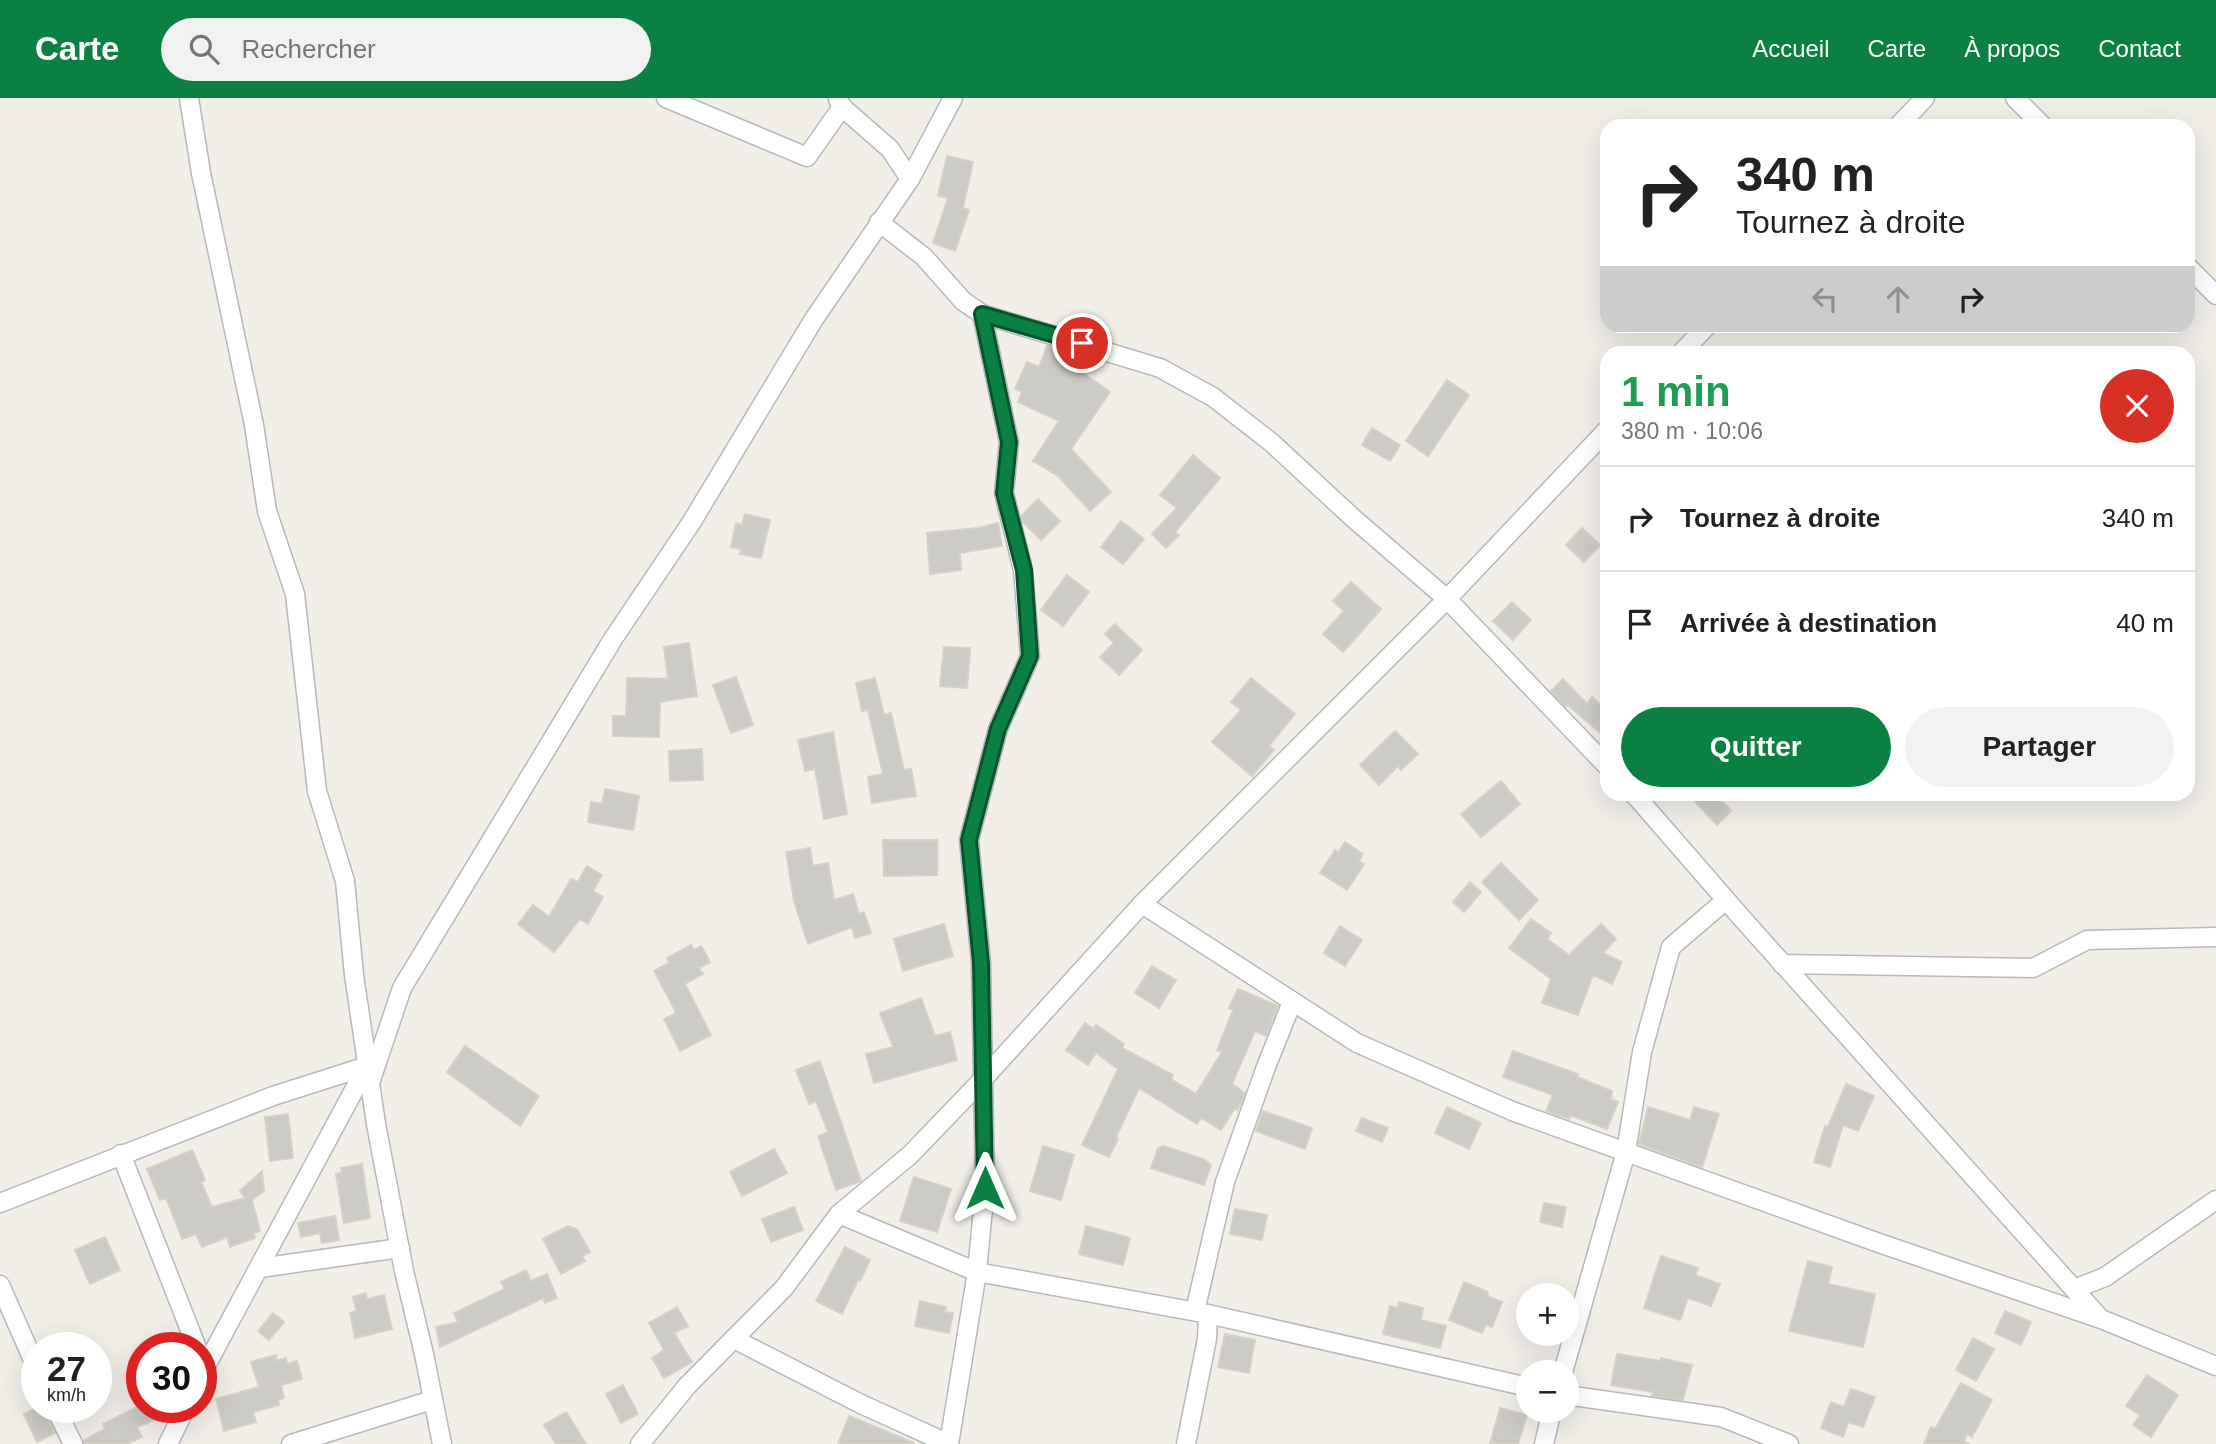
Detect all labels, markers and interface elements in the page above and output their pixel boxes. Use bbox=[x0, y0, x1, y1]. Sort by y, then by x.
search box bbox=[161, 18, 651, 81]
text: Carte bbox=[35, 30, 119, 67]
icon: search bbox=[185, 30, 223, 68]
text: Rechercher bbox=[241, 34, 376, 64]
text: Accueil bbox=[1752, 35, 1830, 62]
text: Carte bbox=[1868, 35, 1926, 62]
text: À propos bbox=[1964, 35, 2060, 62]
text: Contact bbox=[2098, 35, 2181, 62]
icon: right bbox=[1621, 147, 1712, 238]
text: 340 m bbox=[1736, 147, 1875, 201]
text: Tournez à droite bbox=[1736, 204, 1965, 240]
icon: left bbox=[1806, 280, 1844, 318]
icon: ahead bbox=[1879, 280, 1917, 318]
icon: right bbox=[1952, 280, 1990, 318]
pin bbox=[1052, 313, 1112, 373]
icon: arrive bbox=[1063, 324, 1101, 362]
text: 1 min bbox=[1621, 368, 1731, 415]
button: close bbox=[2100, 369, 2174, 443]
text: 380 m · 10:06 bbox=[1621, 418, 1763, 444]
icon: right bbox=[1621, 500, 1659, 538]
text: Tournez à droite bbox=[1680, 503, 1880, 533]
text: 340 m bbox=[2102, 503, 2174, 533]
icon: arrive bbox=[1621, 605, 1659, 643]
text: Arrivée à destination bbox=[1680, 608, 1937, 638]
text: 40 m bbox=[2116, 608, 2174, 638]
button: Quitter bbox=[1621, 707, 1891, 787]
button: Partager bbox=[1905, 707, 2174, 787]
position arrow bbox=[948, 1151, 1022, 1225]
map controls bbox=[1516, 1283, 1579, 1423]
button: + bbox=[1516, 1283, 1579, 1346]
speed limit sign: 30 bbox=[126, 1332, 217, 1423]
text: 27 bbox=[47, 1349, 86, 1388]
button: − bbox=[1516, 1360, 1579, 1423]
text: km/h bbox=[47, 1385, 86, 1405]

